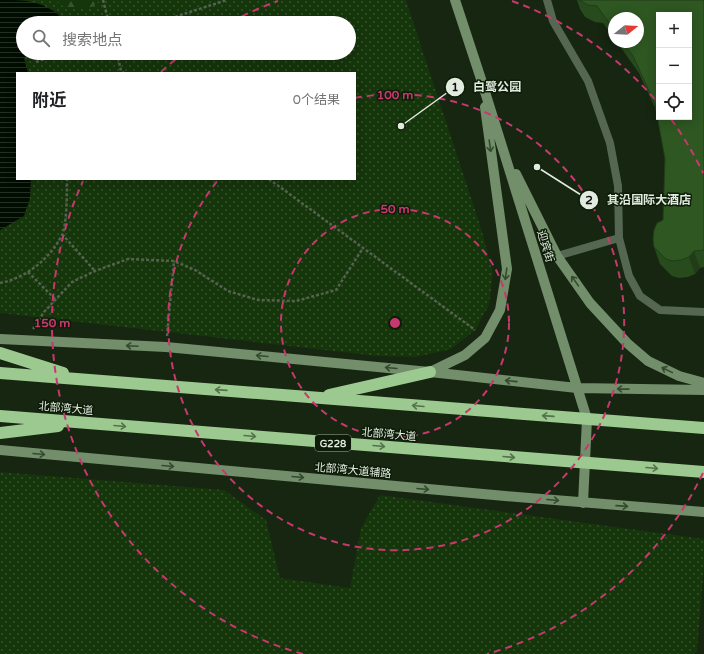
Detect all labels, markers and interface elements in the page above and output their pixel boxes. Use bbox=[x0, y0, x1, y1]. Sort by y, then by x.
north arrow bbox=[608, 12, 644, 48]
map controls bbox=[656, 12, 692, 120]
button: + bbox=[656, 12, 692, 48]
search box bbox=[16, 16, 356, 60]
icon: search bbox=[30, 27, 52, 49]
text: 搜索地点 bbox=[62, 31, 122, 49]
button: − bbox=[656, 48, 692, 84]
callout: 白鹭公园 bbox=[445, 75, 529, 99]
text: 1 bbox=[451, 80, 459, 94]
text: 白鹭公园 bbox=[473, 80, 521, 94]
button: locate bbox=[656, 84, 692, 120]
text: 100 m bbox=[377, 88, 413, 102]
text: 附近 bbox=[32, 90, 66, 111]
text: 0个结果 bbox=[293, 92, 340, 108]
one-way arrow bbox=[486, 139, 494, 152]
callout: 其沿国际大酒店 bbox=[579, 188, 699, 212]
text: 2 bbox=[585, 193, 593, 207]
text: 其沿国际大酒店 bbox=[607, 193, 691, 207]
text: 50 m bbox=[380, 202, 410, 216]
street label: 迎宾街 bbox=[534, 228, 557, 264]
one-way arrow bbox=[502, 268, 509, 281]
one-way arrow bbox=[570, 276, 579, 287]
text: 150 m bbox=[34, 316, 70, 330]
centre of rings bbox=[388, 316, 402, 330]
one-way arrow bbox=[126, 342, 139, 349]
one-way arrow bbox=[256, 353, 269, 360]
one-way arrow bbox=[385, 365, 398, 372]
one-way arrow bbox=[662, 366, 674, 373]
one-way arrow bbox=[505, 377, 518, 385]
one-way arrow bbox=[617, 385, 630, 393]
one-way arrow bbox=[215, 387, 228, 394]
street label: 北部湾大道 bbox=[38, 400, 94, 417]
one-way arrow bbox=[412, 402, 425, 409]
one-way arrow bbox=[542, 412, 555, 419]
one-way arrow bbox=[113, 422, 126, 429]
street label: 北部湾大道 bbox=[361, 426, 417, 443]
one-way arrow bbox=[243, 432, 256, 439]
road number: G228 bbox=[315, 435, 351, 451]
one-way arrow bbox=[372, 443, 385, 450]
one-way arrow bbox=[32, 450, 45, 458]
one-way arrow bbox=[502, 453, 515, 460]
street label: 北部湾大道辅路 bbox=[314, 461, 392, 480]
one-way arrow bbox=[161, 462, 174, 469]
one-way arrow bbox=[645, 465, 658, 472]
one-way arrow bbox=[291, 474, 304, 481]
one-way arrow bbox=[416, 485, 429, 492]
one-way arrow bbox=[546, 496, 559, 504]
one-way arrow bbox=[615, 502, 628, 509]

